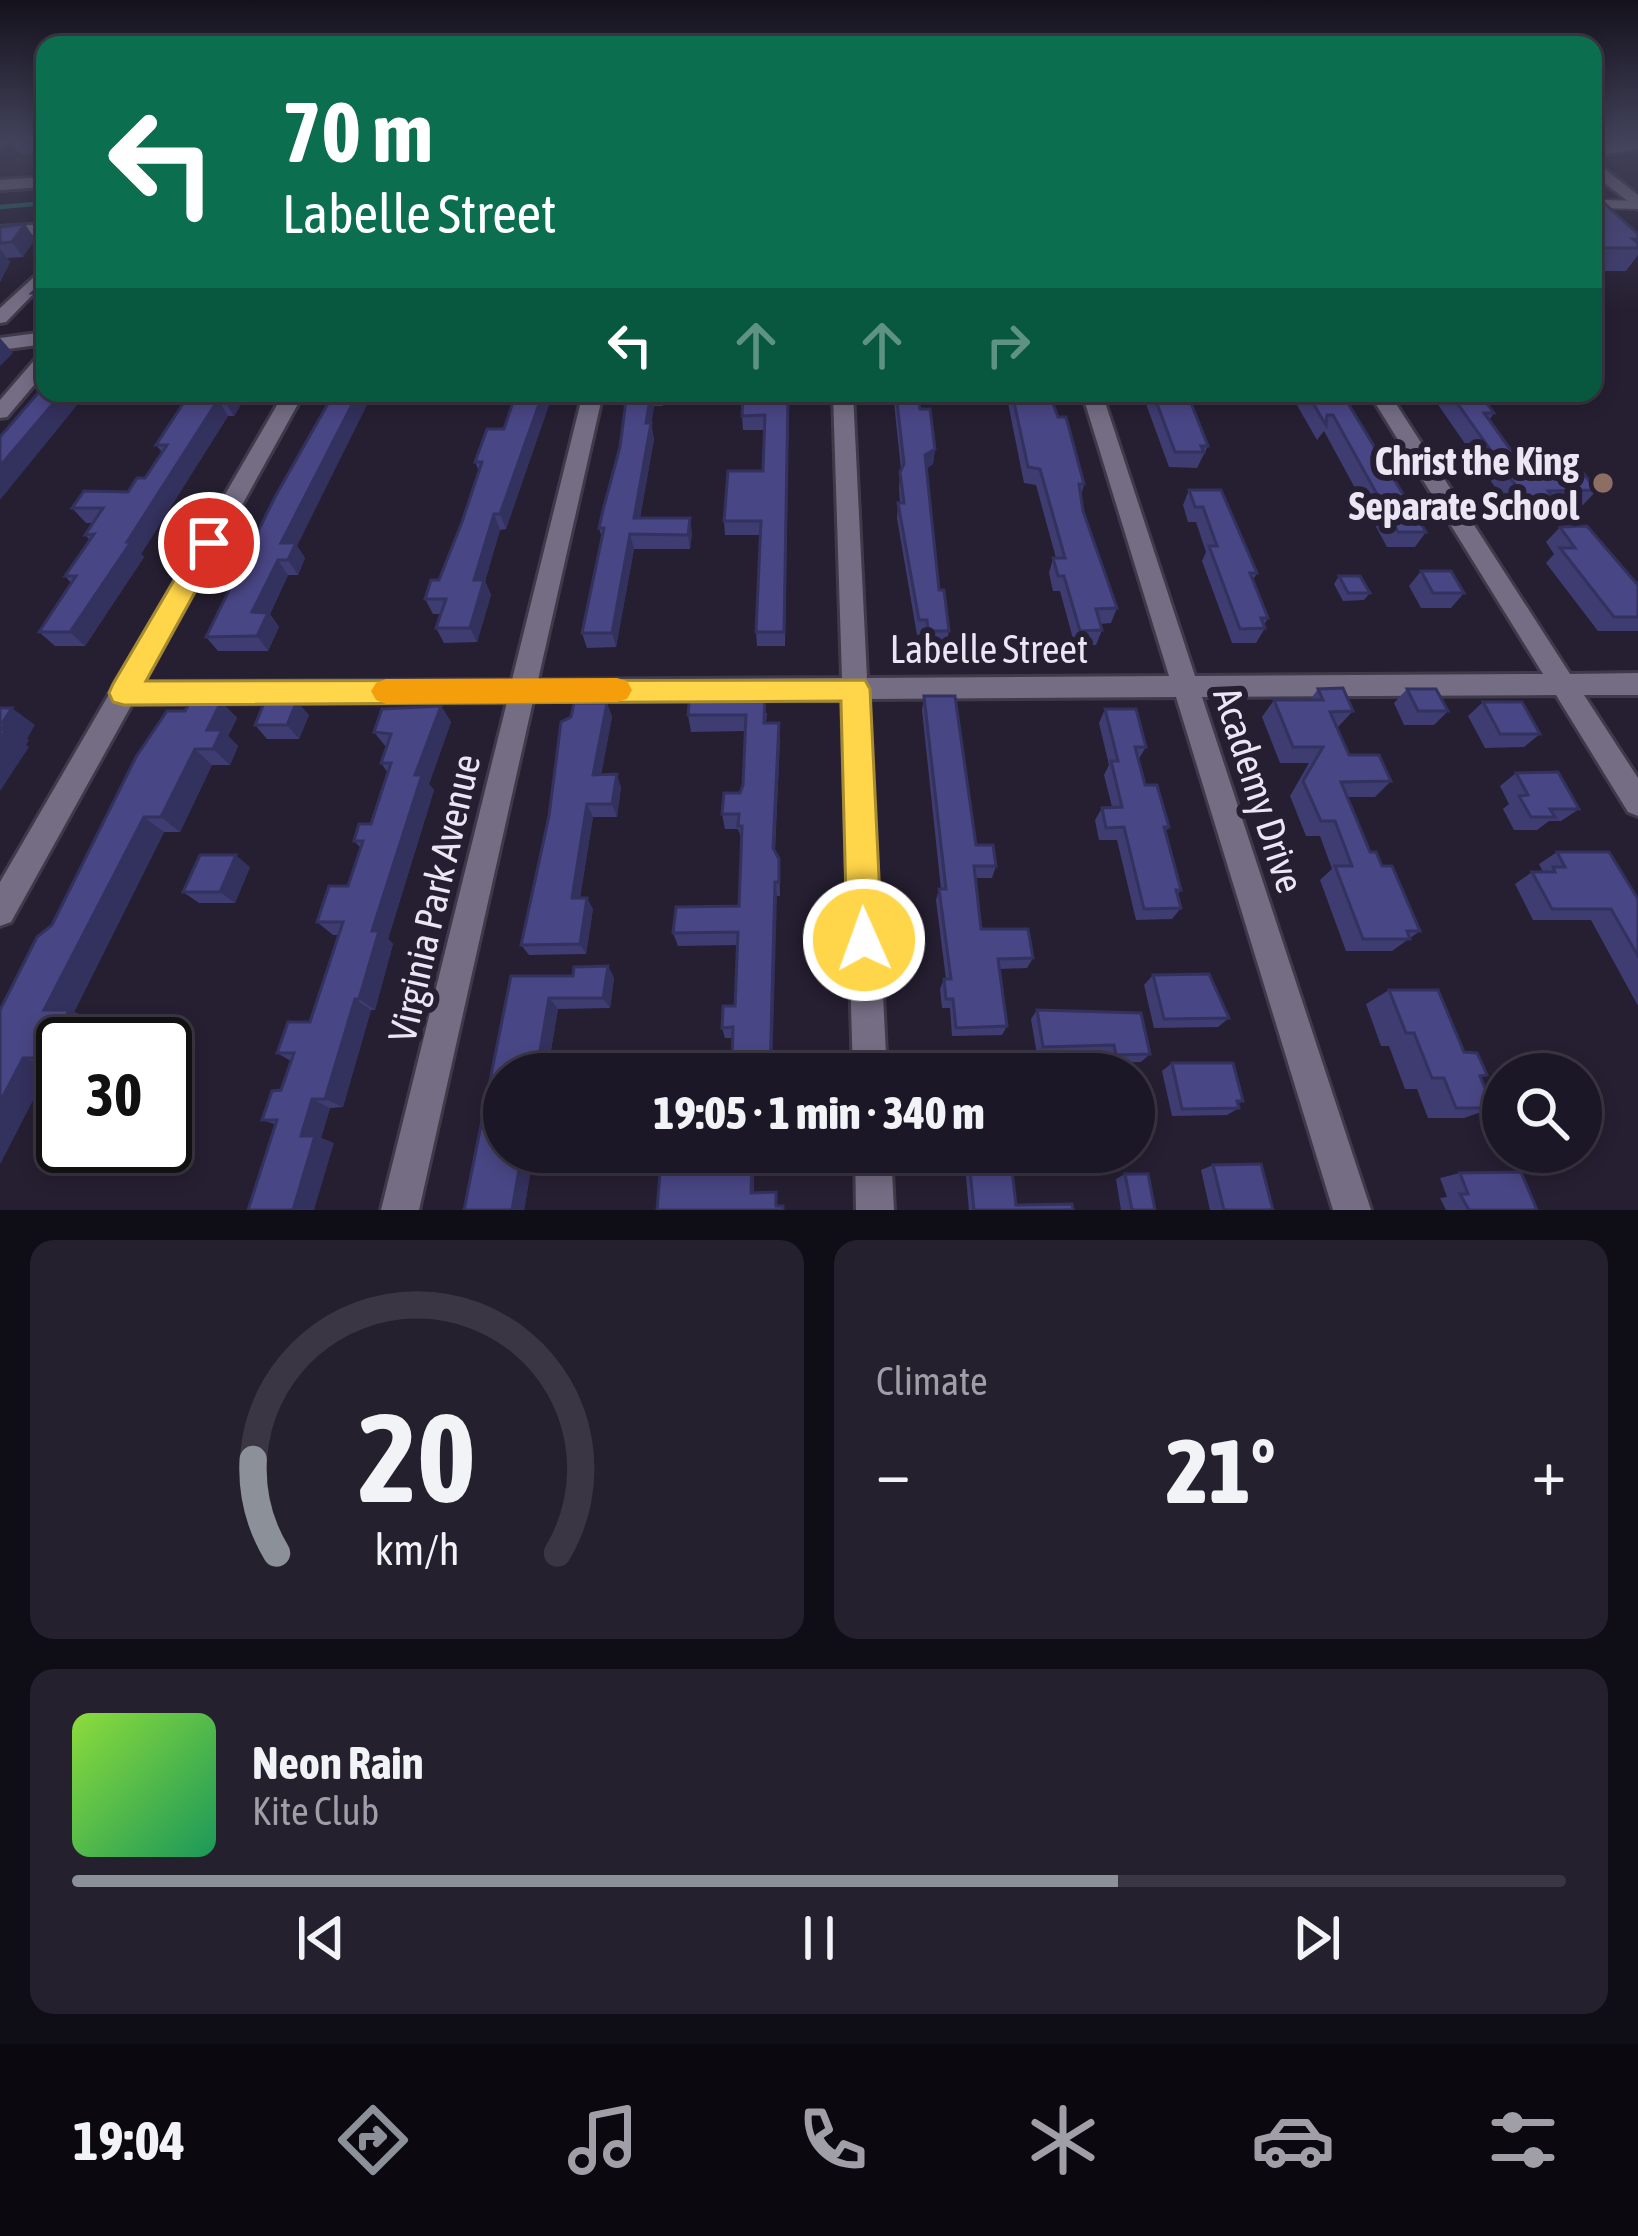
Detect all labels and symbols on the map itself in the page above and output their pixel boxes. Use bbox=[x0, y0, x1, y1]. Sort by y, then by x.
place label: Christ the King Separate School bbox=[1349, 439, 1580, 528]
marker: Christ the King Separate School bbox=[1590, 470, 1616, 496]
pin bbox=[158, 492, 260, 594]
street label: Labelle Street bbox=[890, 627, 1088, 671]
street label: Academy Drive bbox=[1205, 682, 1313, 898]
street label: Virginia Park Avenue bbox=[380, 750, 488, 1046]
position arrow bbox=[801, 877, 927, 1003]
speed limit sign: 30 bbox=[36, 1017, 192, 1173]

